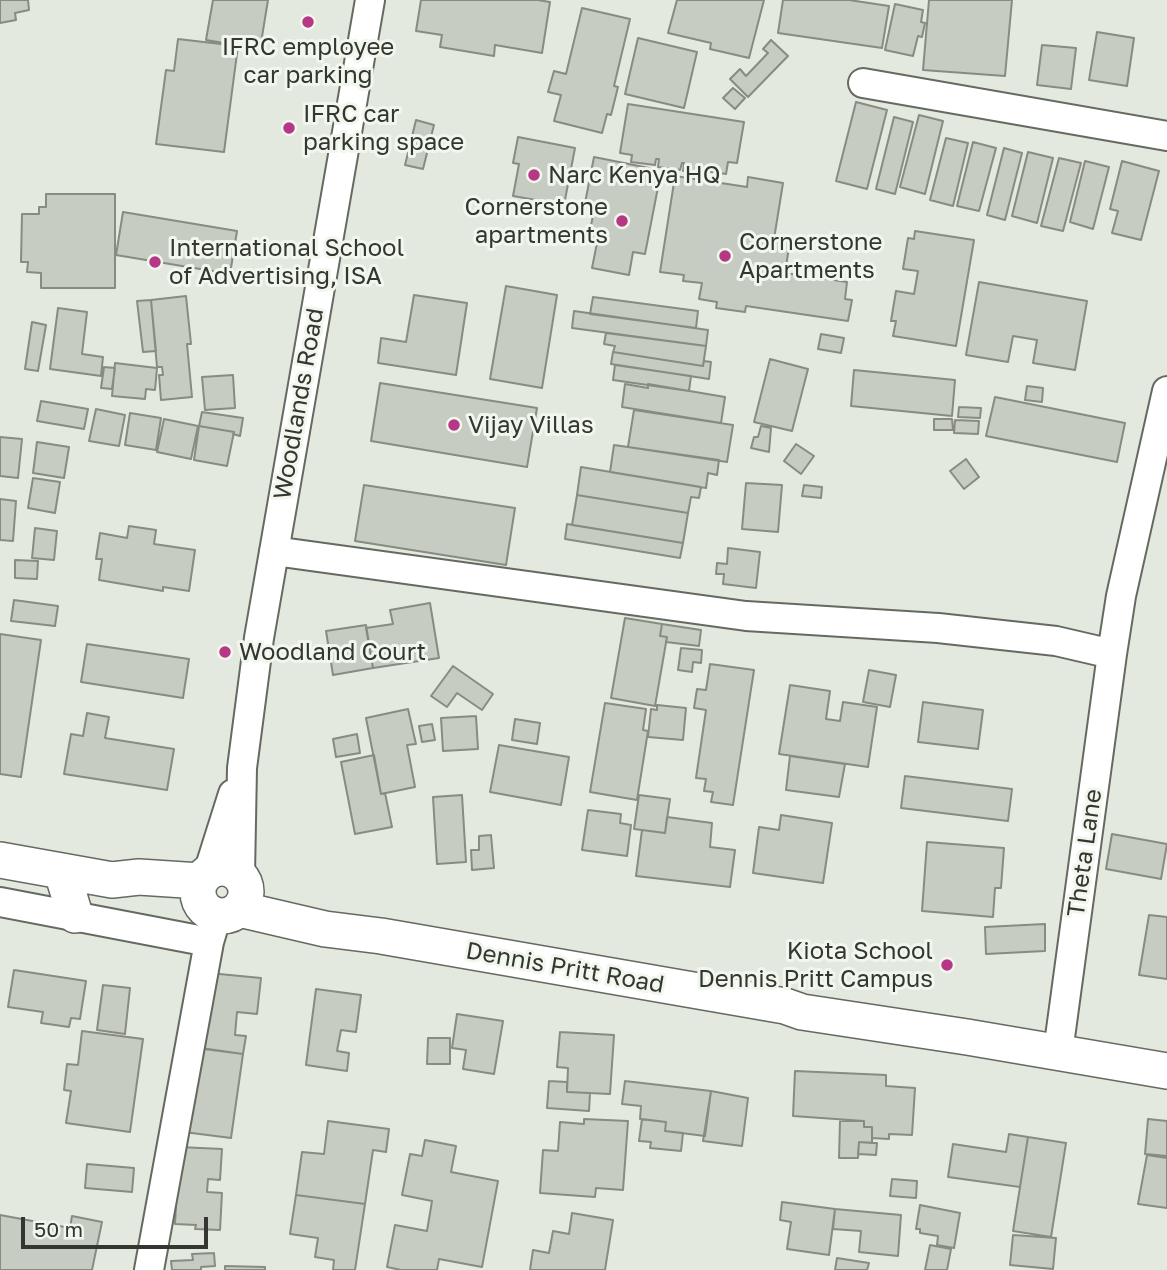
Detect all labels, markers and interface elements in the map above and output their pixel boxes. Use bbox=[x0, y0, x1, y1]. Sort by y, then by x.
marker: IFRC employee car parking bbox=[300, 14, 316, 30]
place label: IFRC employee car parking bbox=[222, 33, 394, 89]
place label: IFRC car parking space bbox=[303, 100, 464, 156]
marker: IFRC car parking space bbox=[281, 120, 297, 136]
place label: Narc Kenya HQ bbox=[548, 161, 721, 189]
marker: Narc Kenya HQ bbox=[526, 167, 542, 183]
place label: Cornerstone apartments bbox=[464, 193, 608, 249]
marker: Cornerstone apartments bbox=[614, 213, 630, 229]
place label: Cornerstone Apartments bbox=[739, 228, 883, 284]
place label: International School of Advertising, ISA bbox=[169, 234, 404, 290]
marker: Cornerstone Apartments bbox=[717, 248, 733, 264]
marker: International School of Advertising, ISA bbox=[147, 254, 163, 270]
street label: Woodlands Road bbox=[268, 306, 330, 502]
place label: Vijay Villas bbox=[468, 411, 594, 439]
marker: Vijay Villas bbox=[446, 417, 462, 433]
place label: Woodland Court bbox=[239, 638, 426, 666]
marker: Woodland Court bbox=[217, 644, 233, 660]
street label: Theta Lane bbox=[1062, 787, 1108, 919]
street label: Dennis Pritt Road bbox=[464, 936, 666, 1000]
place label: Kiota School Dennis Pritt Campus bbox=[698, 937, 933, 993]
marker: Kiota School Dennis Pritt Campus bbox=[939, 957, 955, 973]
scale bar bbox=[24, 1204, 212, 1248]
text: 50 m bbox=[34, 1216, 83, 1242]

